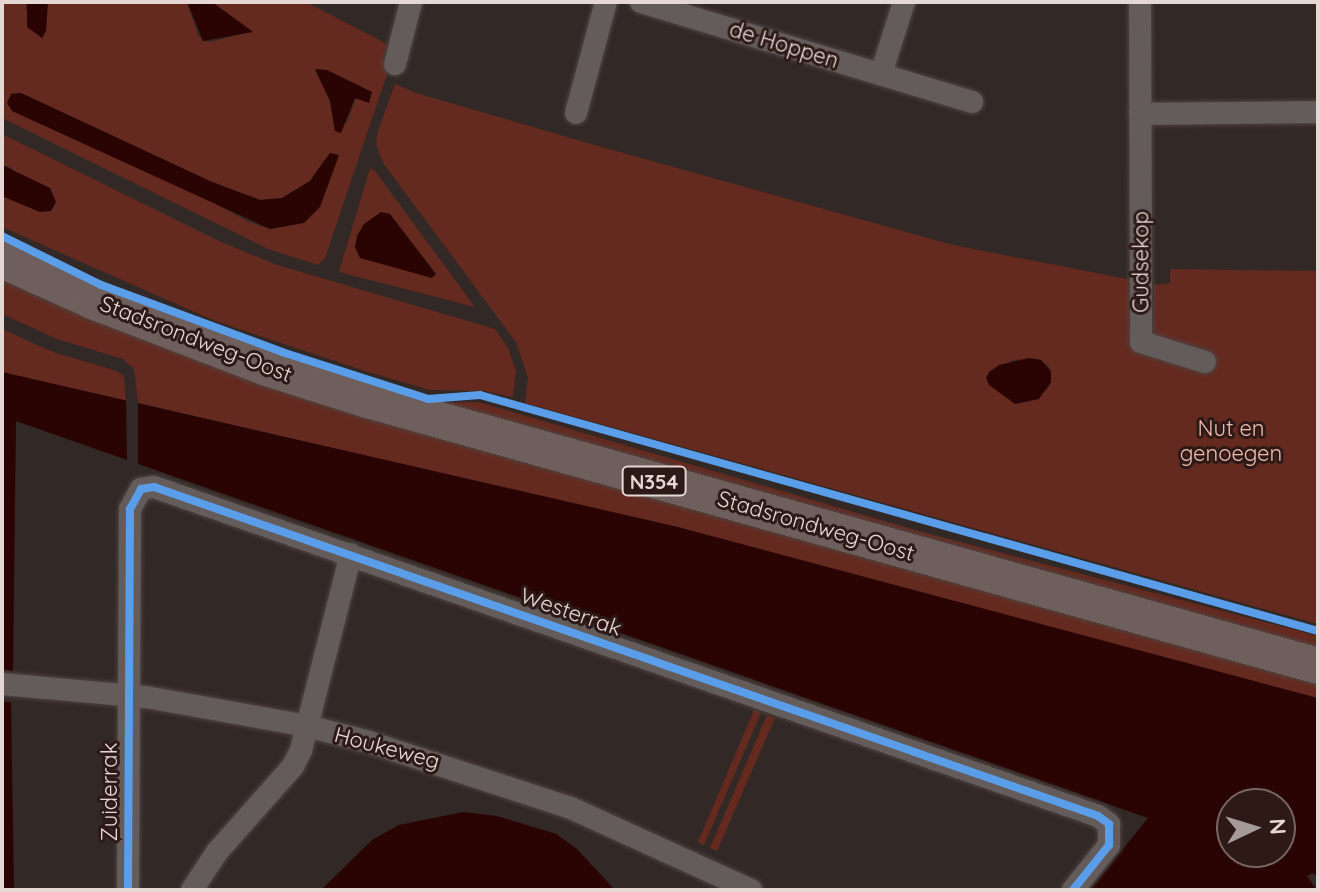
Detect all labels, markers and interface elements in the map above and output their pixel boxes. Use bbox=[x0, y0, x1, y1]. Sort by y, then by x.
street label: de Hoppen bbox=[726, 16, 842, 74]
street label: Gudsekop bbox=[1128, 211, 1154, 313]
street label: Stadsrondweg-Oost bbox=[96, 290, 296, 388]
park label: Nut en genoegen bbox=[1180, 415, 1282, 466]
road number: N354 bbox=[620, 465, 688, 497]
street label: Stadsrondweg-Oost bbox=[715, 485, 917, 567]
street label: Westerrak bbox=[517, 582, 625, 642]
street label: Houkeweg bbox=[331, 721, 443, 775]
street label: Zuiderrak bbox=[97, 743, 123, 841]
north arrow bbox=[1216, 788, 1296, 868]
text: N bbox=[1263, 817, 1292, 836]

